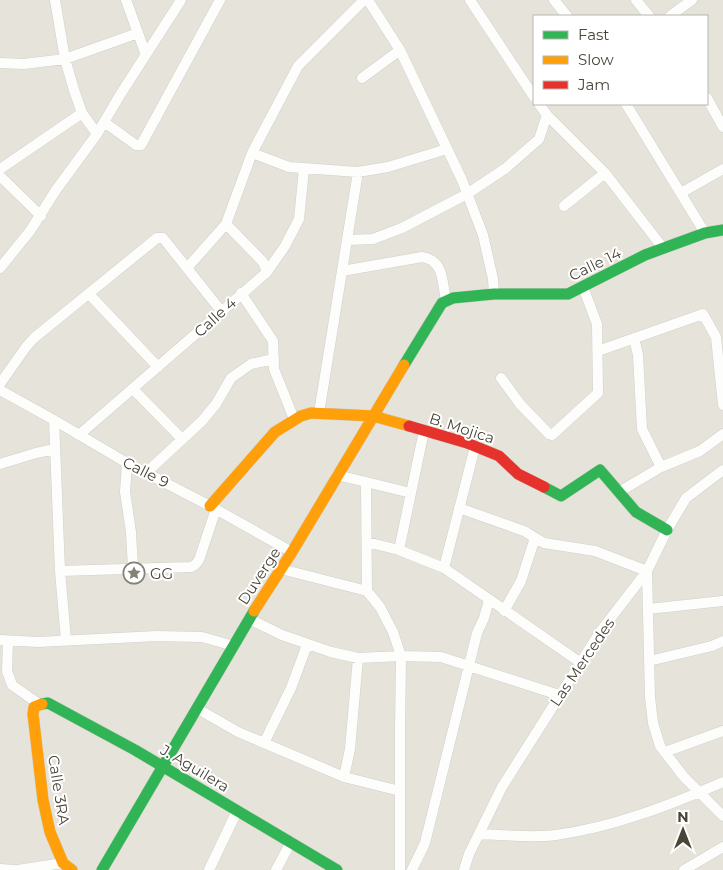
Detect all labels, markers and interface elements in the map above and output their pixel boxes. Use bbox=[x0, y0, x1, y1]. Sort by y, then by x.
legend bbox=[533, 15, 708, 105]
text: Fast bbox=[578, 25, 609, 44]
text: Slow bbox=[578, 50, 614, 69]
text: Jam bbox=[577, 75, 610, 94]
street label: Calle 14 bbox=[566, 243, 624, 285]
street label: Calle 4 bbox=[190, 293, 240, 341]
street label: B. Mojica bbox=[427, 409, 497, 447]
street label: Calle 9 bbox=[120, 452, 172, 492]
street label: Duverge bbox=[233, 544, 285, 608]
place icon: GG bbox=[122, 561, 146, 585]
place label: GG bbox=[150, 564, 173, 583]
street label: Las Mercedes bbox=[546, 614, 618, 710]
street label: J. Aguilera bbox=[156, 740, 233, 796]
street label: Calle 3RA bbox=[44, 754, 74, 827]
north arrow bbox=[658, 805, 708, 855]
text: N bbox=[677, 808, 689, 826]

